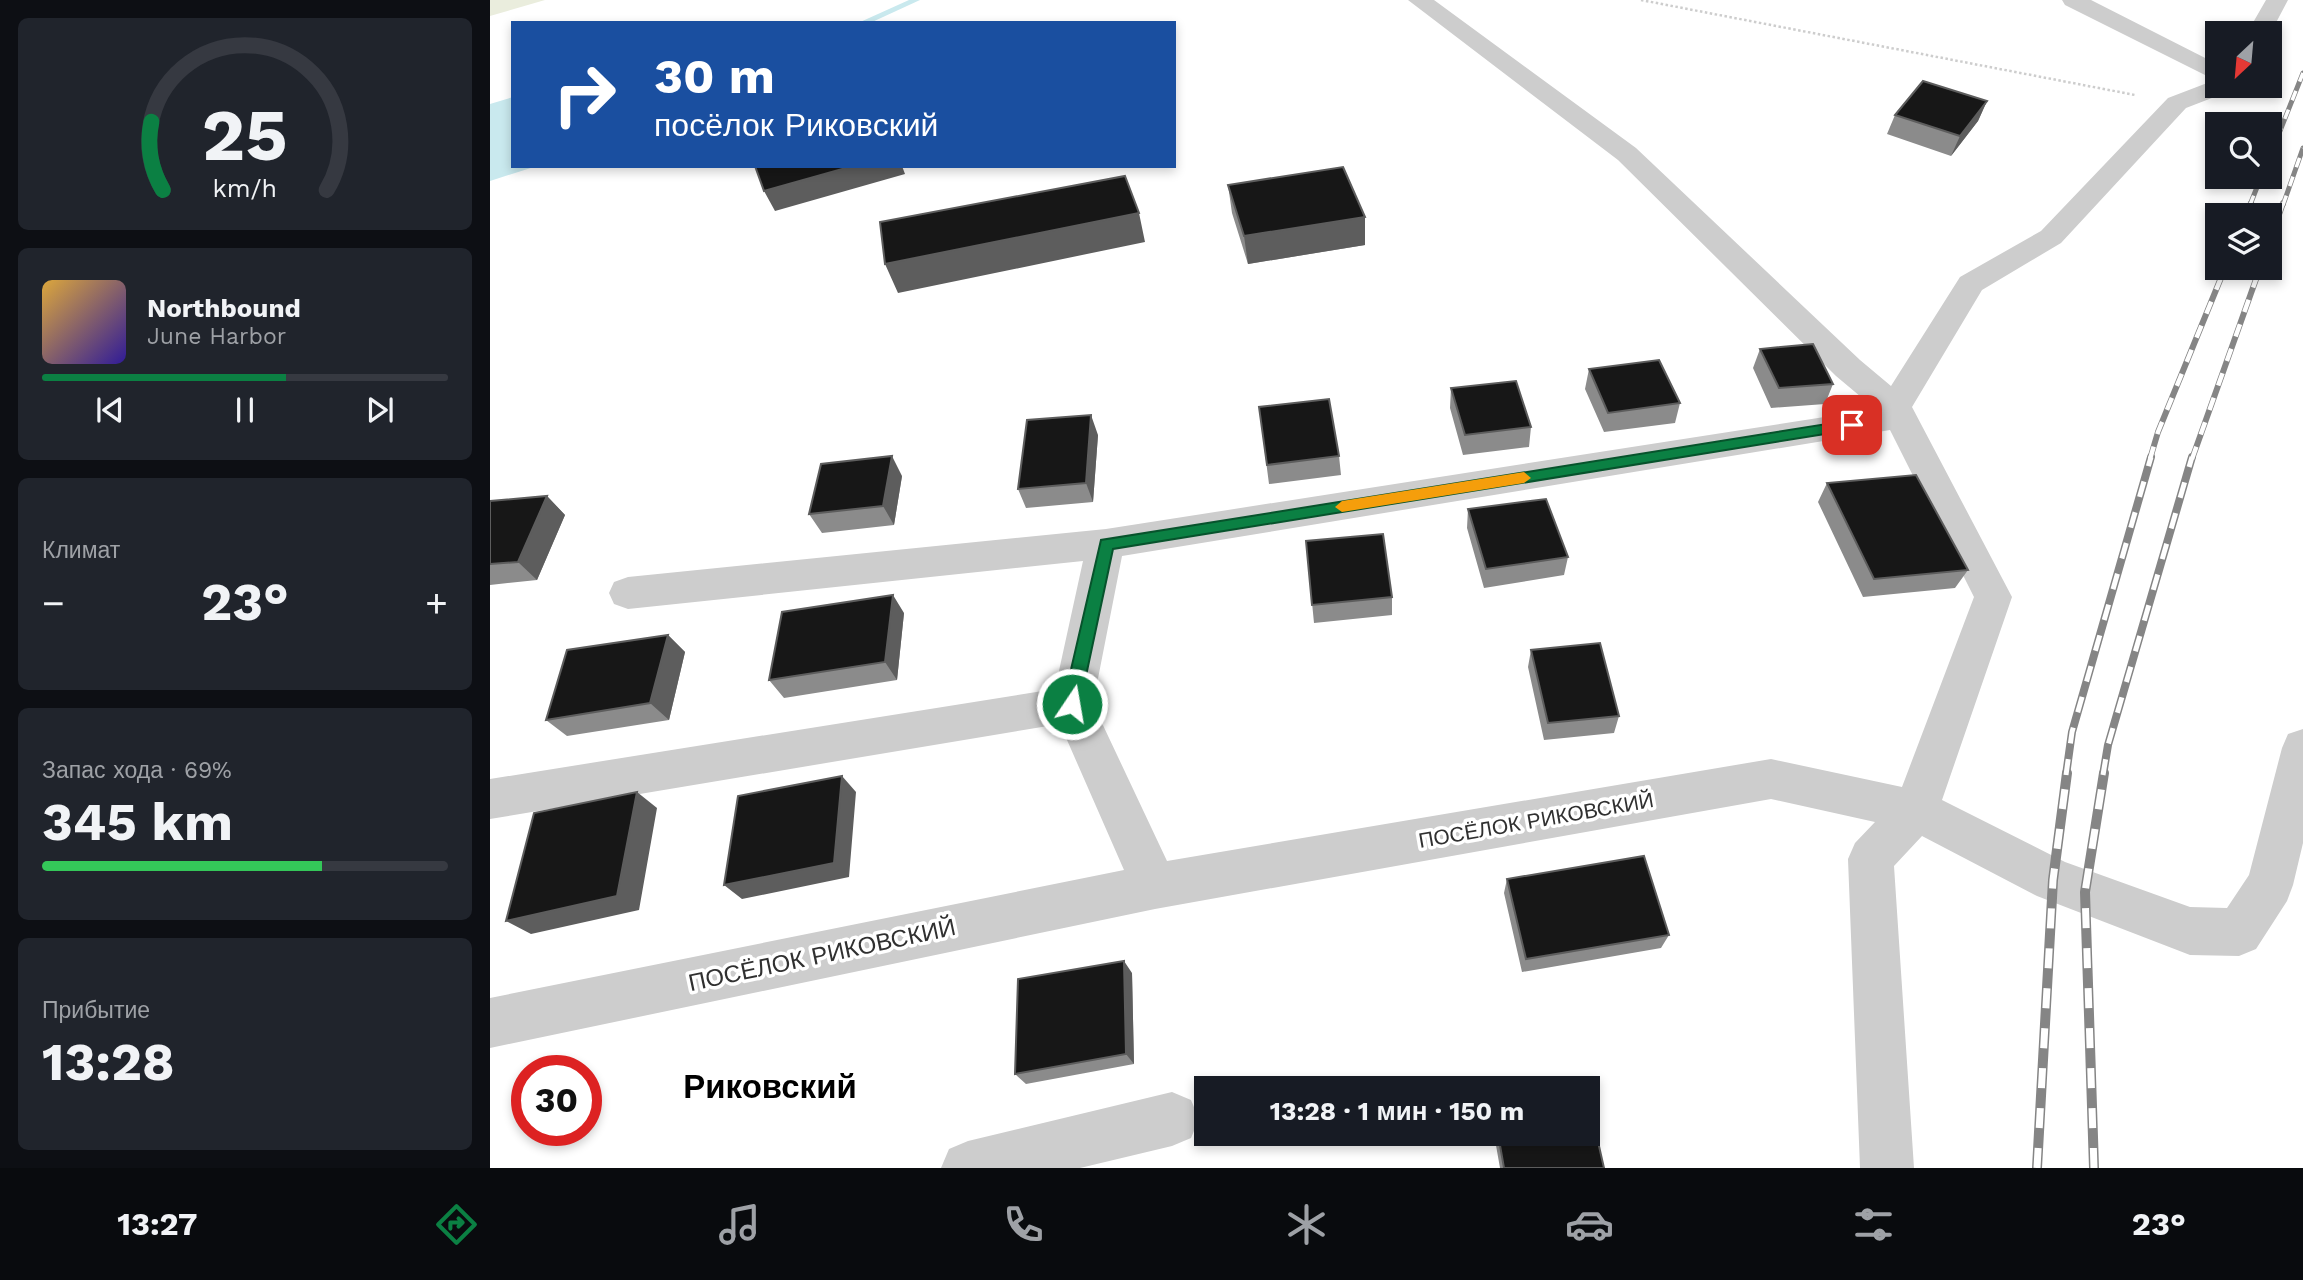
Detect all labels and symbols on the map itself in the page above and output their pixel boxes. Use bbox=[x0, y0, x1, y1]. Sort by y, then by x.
north arrow bbox=[2205, 21, 2282, 98]
pin bbox=[1822, 395, 1882, 455]
position arrow bbox=[1035, 667, 1109, 741]
street label: ПОСЁЛОК РИКОВСКИЙ bbox=[1416, 787, 1656, 853]
street label: ПОСЁЛОК РИКОВСКИЙ bbox=[686, 913, 958, 997]
speed limit sign: 30 bbox=[511, 1055, 602, 1146]
district label: Риковский bbox=[683, 1067, 857, 1106]

